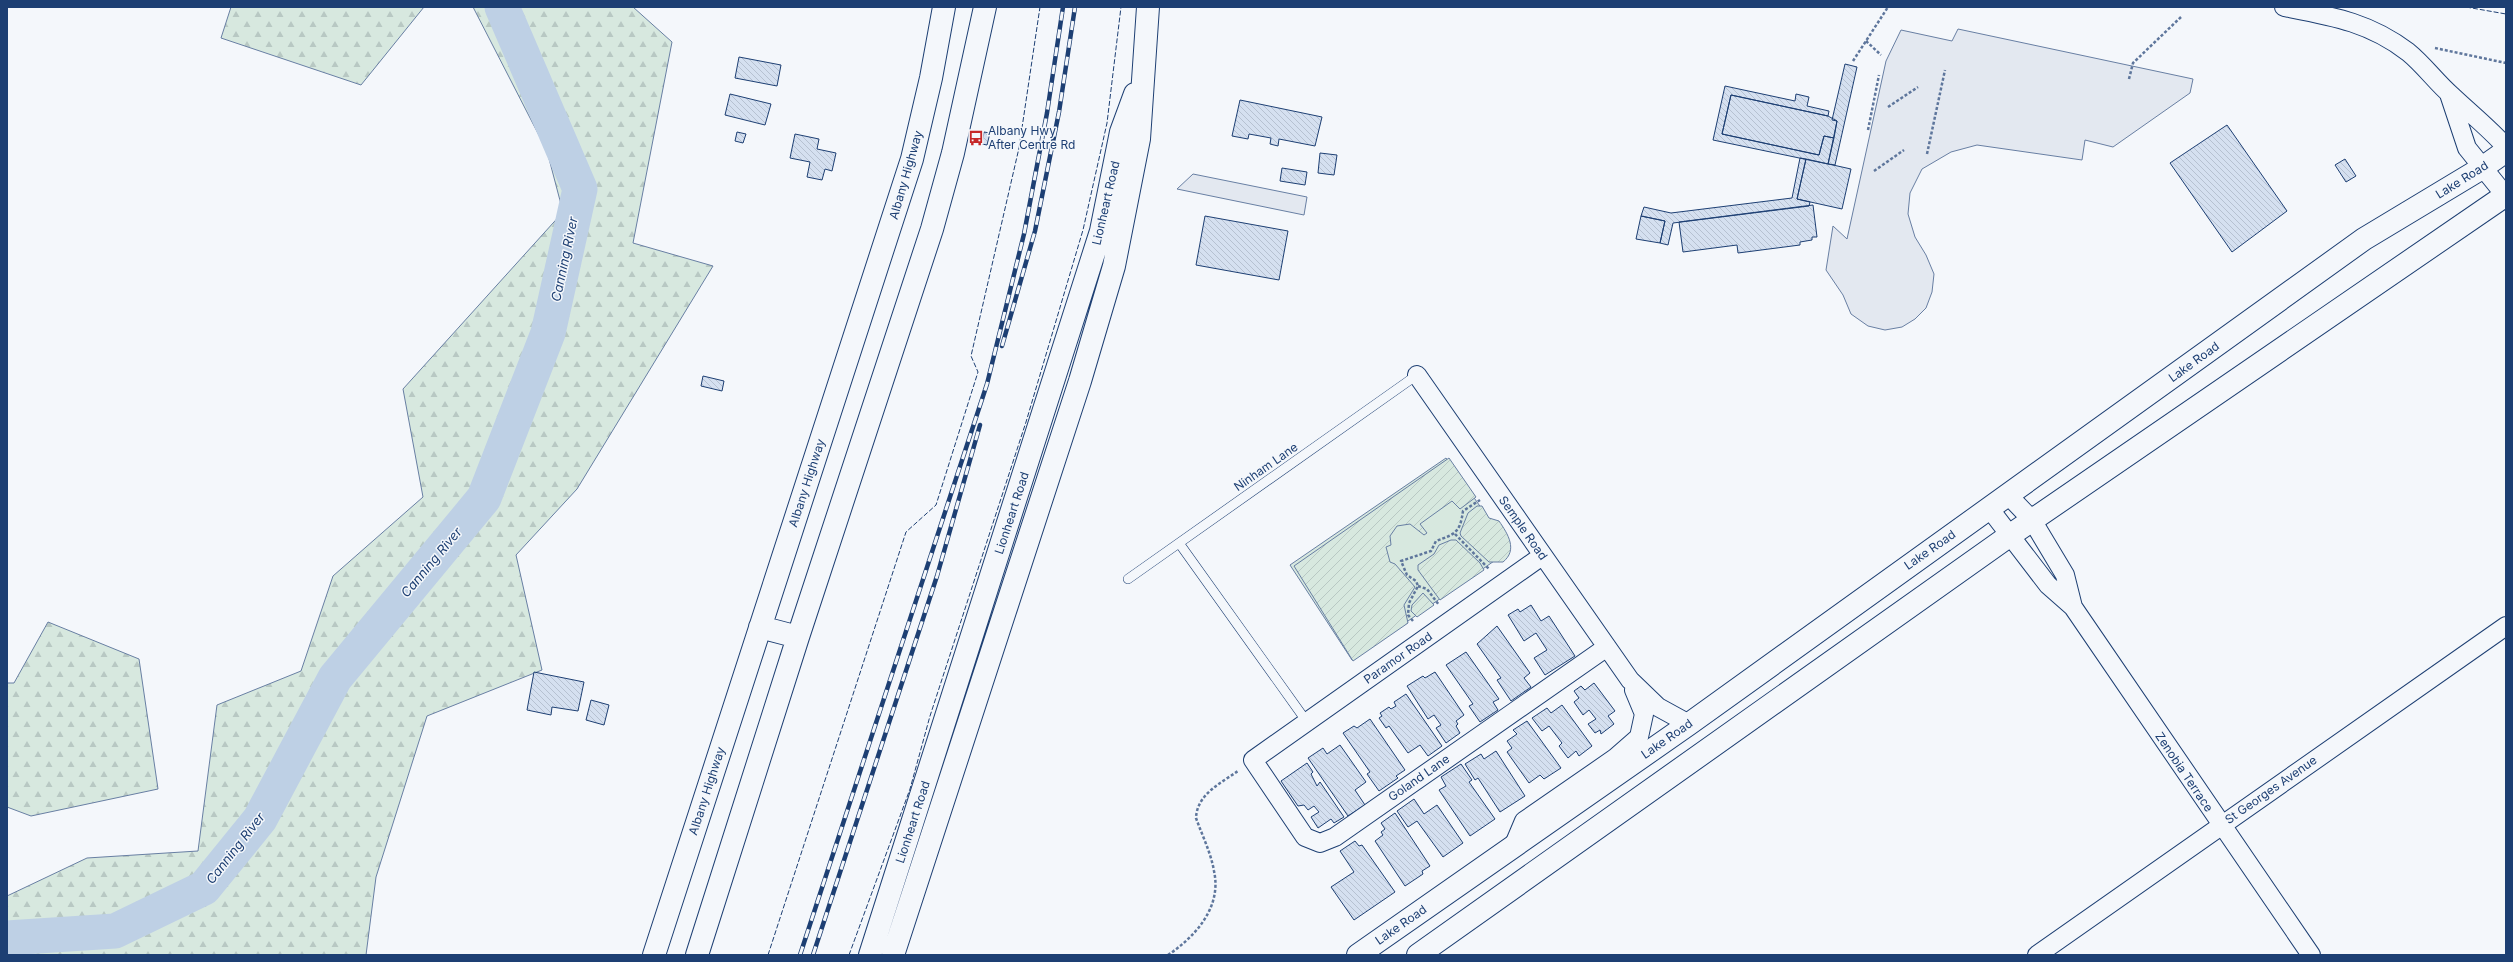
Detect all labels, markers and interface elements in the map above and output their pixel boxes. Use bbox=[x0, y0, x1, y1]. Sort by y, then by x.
place label: Albany Hwy After Centre Rd bbox=[988, 123, 1075, 152]
street label: Albany Highway bbox=[886, 128, 925, 221]
bus stop icon: Albany Hwy After Centre Rd bbox=[967, 129, 985, 147]
street label: Lake Road bbox=[2433, 158, 2491, 202]
street label: Lionheart Road bbox=[1089, 159, 1122, 246]
water label: Canning River bbox=[547, 214, 581, 303]
street label: Lake Road bbox=[2165, 338, 2222, 385]
street label: Albany Highway bbox=[785, 437, 828, 529]
street label: Ninham Lane bbox=[1231, 439, 1300, 494]
street label: Lionheart Road bbox=[991, 470, 1032, 556]
street label: Semple Road bbox=[1496, 493, 1551, 563]
water label: Canning River bbox=[397, 523, 466, 600]
street label: Lake Road bbox=[1901, 526, 1958, 573]
street label: Paramor Road bbox=[1361, 628, 1435, 687]
street label: Lake Road bbox=[1638, 715, 1695, 762]
street label: Zenobia Terrace bbox=[2152, 729, 2217, 814]
street label: Albany Highway bbox=[685, 745, 728, 837]
street label: Goland Lane bbox=[1385, 751, 1452, 804]
street label: St Georges Avenue bbox=[2222, 752, 2320, 827]
street label: Lionheart Road bbox=[892, 779, 933, 865]
water label: Canning River bbox=[202, 808, 269, 887]
street label: Lake Road bbox=[1372, 901, 1429, 948]

